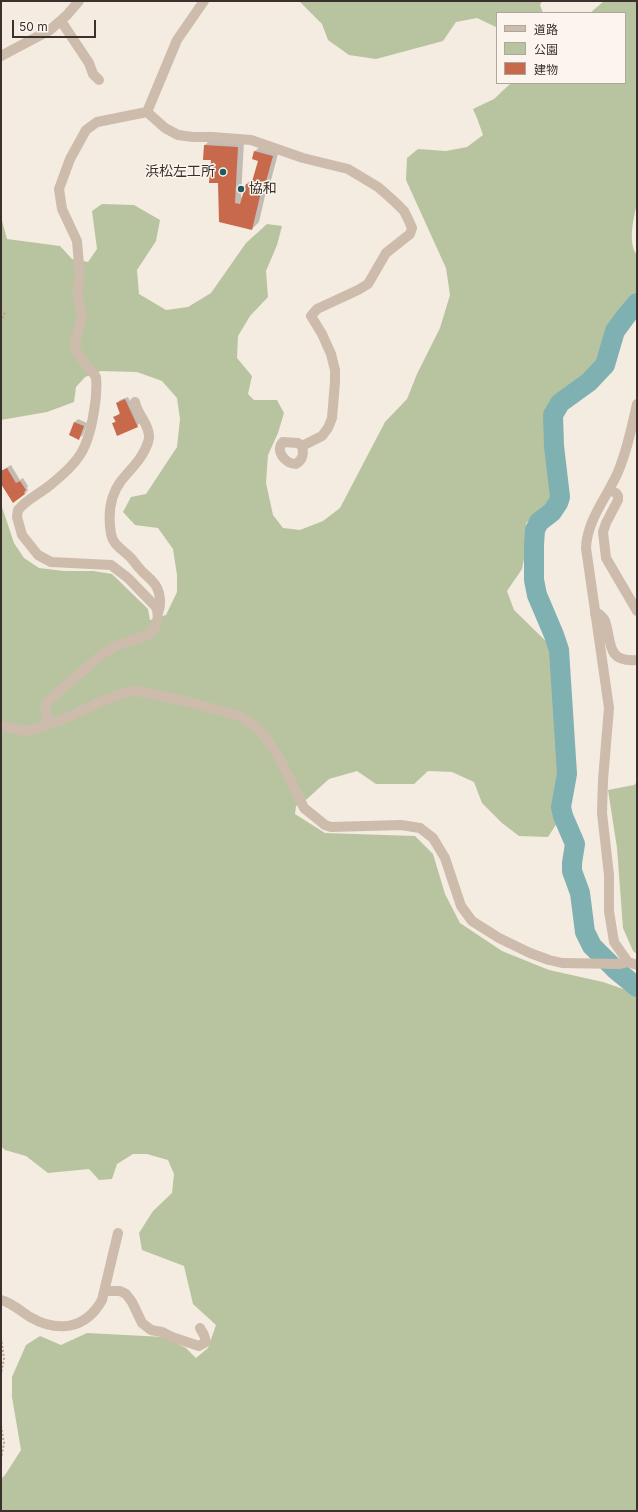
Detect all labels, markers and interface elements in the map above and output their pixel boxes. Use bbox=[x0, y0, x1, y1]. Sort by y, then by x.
scale bar bbox=[14, 12, 98, 38]
legend bbox=[496, 12, 626, 84]
text: 50 m bbox=[19, 19, 48, 34]
text: 道路 bbox=[534, 22, 558, 37]
text: 公園 bbox=[534, 42, 558, 57]
text: 建物 bbox=[534, 62, 558, 77]
place label: 浜松左工所 bbox=[145, 164, 215, 180]
marker: 浜松左工所 bbox=[218, 167, 228, 177]
place label: 協和 bbox=[249, 181, 277, 197]
marker: 協和 bbox=[236, 184, 246, 194]

